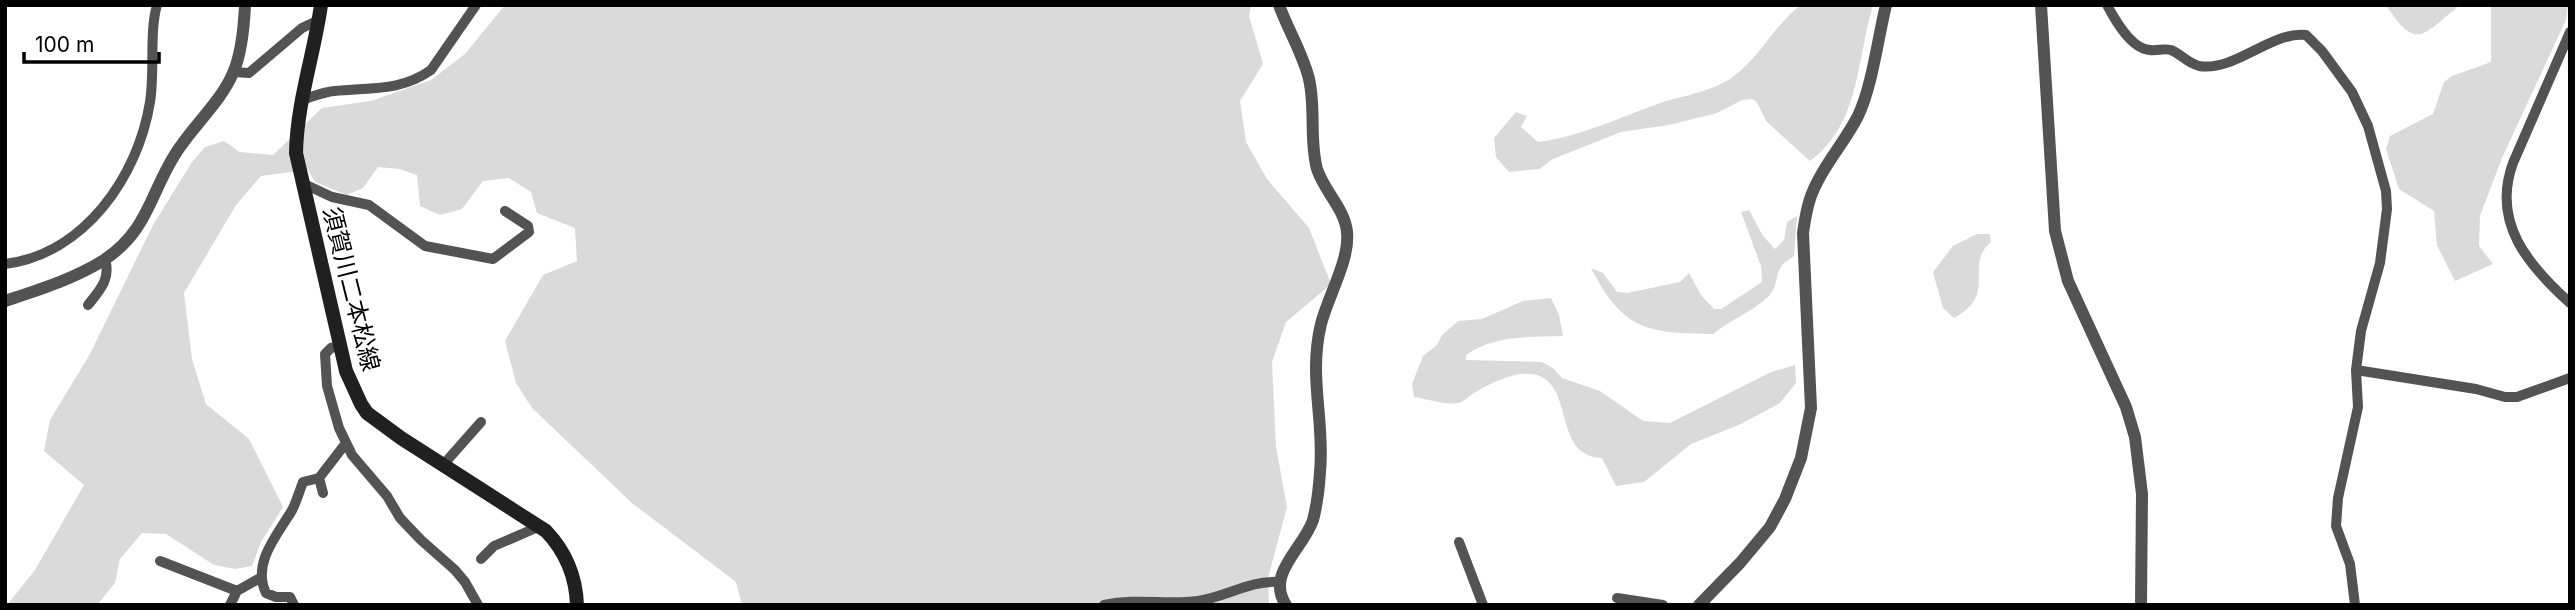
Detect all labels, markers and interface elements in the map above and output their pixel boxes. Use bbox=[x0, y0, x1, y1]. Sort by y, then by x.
scale bar bbox=[24, 21, 159, 65]
text: 100 m bbox=[35, 32, 94, 57]
street label: 須賀川二本松線 bbox=[317, 204, 386, 374]

